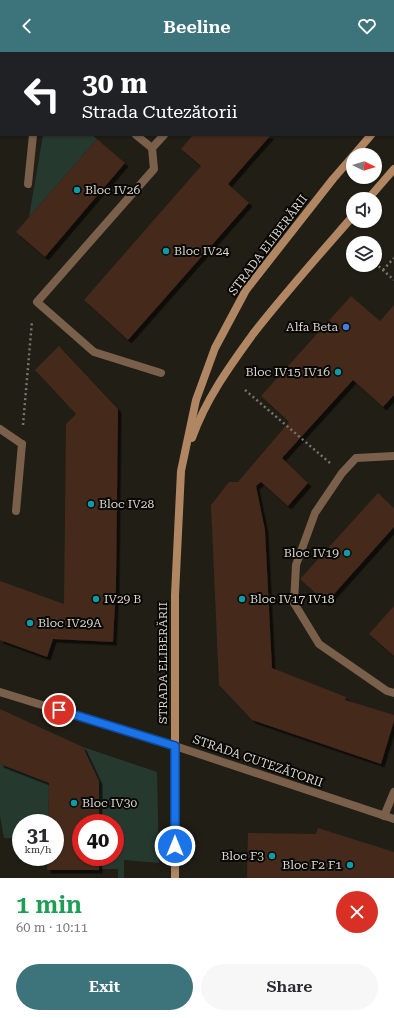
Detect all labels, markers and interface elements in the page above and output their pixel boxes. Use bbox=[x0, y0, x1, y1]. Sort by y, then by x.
icon: back bbox=[16, 15, 38, 37]
icon: heart bbox=[356, 15, 378, 37]
text: Beeline bbox=[163, 16, 231, 37]
text: 30 m bbox=[82, 67, 147, 100]
icon: left bbox=[16, 68, 68, 120]
text: Strada Cutezătorii bbox=[82, 101, 238, 122]
north arrow bbox=[346, 148, 382, 184]
map controls bbox=[346, 148, 382, 272]
place label: Bloc IV26 bbox=[85, 183, 140, 197]
marker: Bloc IV26 bbox=[72, 185, 82, 195]
street label: STRADA ELIBERĂRII bbox=[226, 192, 310, 298]
button: sound bbox=[346, 192, 382, 228]
button: layers bbox=[346, 236, 382, 272]
place label: Bloc IV24 bbox=[174, 244, 229, 258]
marker: Bloc IV24 bbox=[161, 246, 171, 256]
place label: Alfa Beta bbox=[286, 320, 338, 334]
marker: Alfa Beta bbox=[341, 322, 351, 332]
place label: Bloc IV15 IV16 bbox=[245, 365, 330, 379]
marker: Bloc IV15 IV16 bbox=[333, 367, 343, 377]
place label: Bloc IV28 bbox=[99, 497, 154, 511]
marker: Bloc IV28 bbox=[86, 499, 96, 509]
place label: Bloc IV19 bbox=[284, 546, 339, 560]
marker: Bloc IV19 bbox=[342, 548, 352, 558]
place label: IV29 B bbox=[104, 592, 141, 606]
place label: Bloc IV17 IV18 bbox=[250, 592, 335, 606]
marker: IV29 B bbox=[91, 594, 101, 604]
marker: Bloc IV17 IV18 bbox=[237, 594, 247, 604]
street label: STRADA ELIBERĂRII bbox=[156, 602, 170, 724]
place label: Bloc IV29A bbox=[38, 616, 102, 630]
marker: Bloc IV29A bbox=[25, 618, 35, 628]
pin bbox=[42, 693, 76, 727]
icon: arrive bbox=[48, 699, 70, 721]
street label: STRADA CUTEZĂTORII bbox=[191, 732, 325, 790]
place label: Bloc IV30 bbox=[82, 796, 137, 810]
marker: Bloc IV30 bbox=[69, 798, 79, 808]
speed limit sign: 40 bbox=[72, 814, 124, 866]
text: 31 bbox=[27, 823, 49, 847]
position arrow bbox=[154, 825, 196, 867]
text: km/h bbox=[25, 844, 51, 855]
place label: Bloc F3 bbox=[221, 849, 264, 863]
marker: Bloc F3 bbox=[267, 851, 277, 861]
place label: Bloc F2 F1 bbox=[282, 858, 342, 872]
marker: Bloc F2 F1 bbox=[345, 860, 355, 870]
text: 1 min bbox=[16, 891, 82, 919]
button: close bbox=[336, 891, 378, 933]
text: 60 m · 10:11 bbox=[16, 920, 88, 935]
button: Exit bbox=[16, 964, 193, 1010]
button: Share bbox=[201, 964, 378, 1010]

